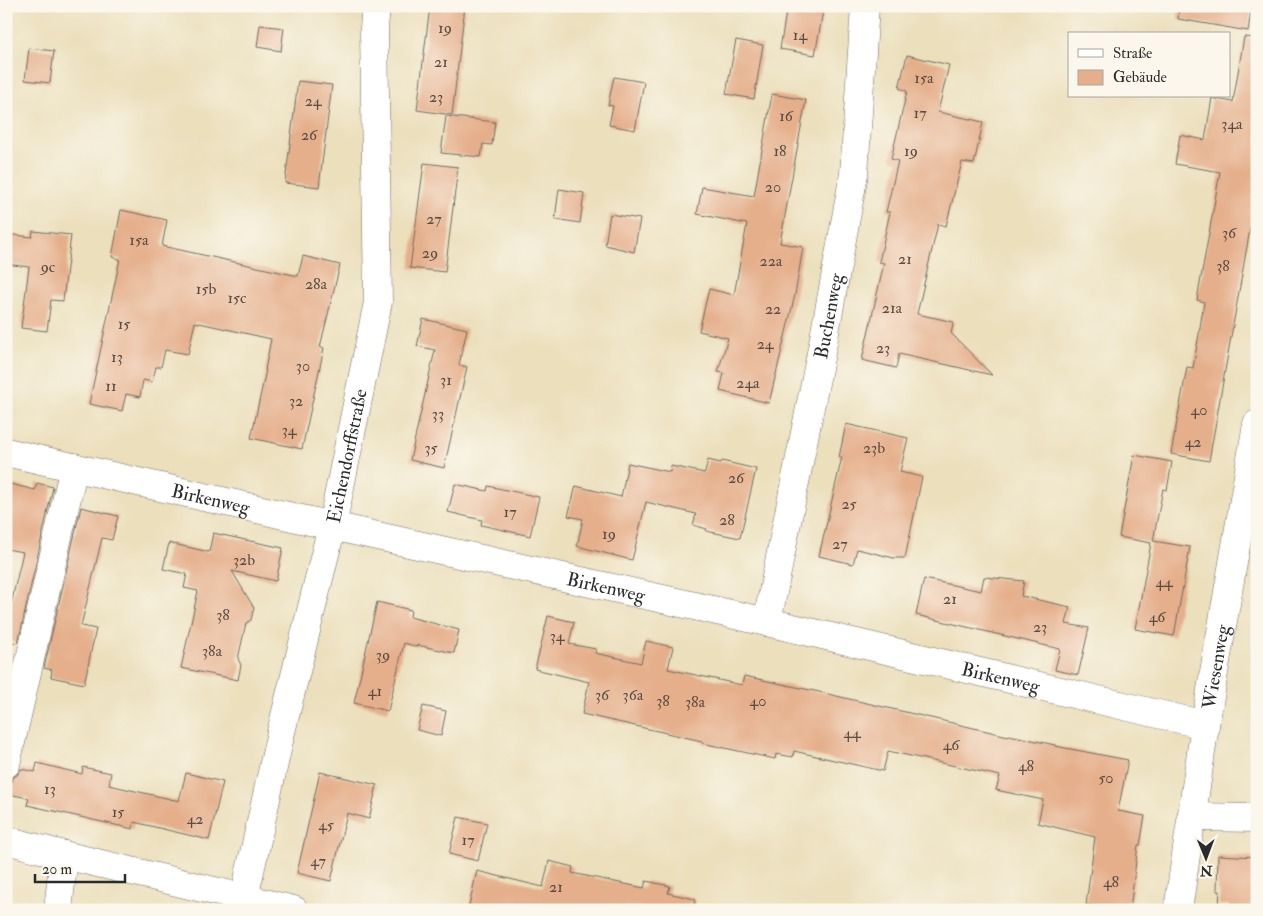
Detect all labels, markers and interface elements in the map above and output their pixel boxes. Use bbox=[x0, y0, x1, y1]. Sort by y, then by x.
house number: 19 bbox=[438, 18, 452, 38]
house number: 14 bbox=[793, 25, 809, 45]
legend bbox=[1068, 32, 1230, 98]
text: Straße bbox=[1113, 44, 1152, 63]
house number: 21 bbox=[434, 52, 448, 72]
house number: 15a bbox=[914, 68, 934, 88]
text: Gebäude bbox=[1113, 68, 1167, 87]
house number: 23 bbox=[429, 87, 443, 107]
house number: 24 bbox=[305, 91, 323, 111]
house number: 17 bbox=[913, 103, 927, 123]
house number: 16 bbox=[779, 106, 794, 126]
house number: 34a bbox=[1221, 114, 1243, 134]
house number: 26 bbox=[301, 125, 318, 145]
house number: 18 bbox=[773, 141, 787, 161]
house number: 19 bbox=[904, 141, 918, 161]
house number: 20 bbox=[765, 177, 781, 197]
house number: 27 bbox=[426, 209, 442, 229]
house number: 36 bbox=[1222, 223, 1237, 243]
house number: 15a bbox=[129, 230, 149, 250]
house number: 29 bbox=[422, 243, 438, 263]
house number: 21 bbox=[898, 249, 912, 269]
house number: 22a bbox=[760, 251, 783, 271]
house number: 38 bbox=[1216, 256, 1230, 276]
house number: 9c bbox=[40, 257, 56, 277]
street label: Buchenweg bbox=[809, 271, 849, 361]
house number: 28a bbox=[305, 274, 328, 294]
house number: 15b bbox=[196, 279, 216, 299]
house number: 15c bbox=[227, 288, 247, 308]
house number: 21a bbox=[882, 298, 903, 318]
house number: 22 bbox=[765, 299, 781, 319]
house number: 15 bbox=[118, 314, 130, 334]
house number: 24 bbox=[757, 334, 775, 354]
house number: 23 bbox=[876, 338, 890, 358]
house number: 13 bbox=[111, 347, 123, 367]
house number: 30 bbox=[296, 356, 310, 376]
house number: 31 bbox=[440, 370, 452, 390]
house number: 24a bbox=[736, 373, 760, 393]
house number: 11 bbox=[105, 376, 117, 396]
street label: Eichendorffstraße bbox=[322, 387, 373, 525]
house number: 32 bbox=[289, 391, 303, 411]
house number: 40 bbox=[1191, 400, 1207, 420]
house number: 33 bbox=[432, 404, 444, 424]
house number: 34 bbox=[282, 420, 298, 440]
house number: 42 bbox=[1185, 432, 1201, 452]
house number: 35 bbox=[424, 438, 438, 458]
house number: 23b bbox=[863, 438, 885, 458]
house number: 26 bbox=[728, 468, 745, 488]
street label: Birkenweg bbox=[169, 479, 253, 520]
house number: 25 bbox=[841, 494, 857, 514]
house number: 17 bbox=[503, 502, 517, 522]
house number: 28 bbox=[719, 510, 735, 530]
house number: 19 bbox=[602, 524, 616, 544]
house number: 27 bbox=[832, 534, 848, 554]
house number: 32b bbox=[233, 550, 255, 570]
street label: Birkenweg bbox=[564, 567, 648, 608]
house number: 44 bbox=[1155, 572, 1174, 592]
house number: 21 bbox=[943, 589, 957, 609]
house number: 38 bbox=[216, 605, 230, 625]
house number: 46 bbox=[1149, 607, 1166, 627]
house number: 23 bbox=[1033, 617, 1047, 637]
street label: Wiesenweg bbox=[1197, 622, 1235, 712]
house number: 34 bbox=[550, 626, 566, 646]
house number: 38a bbox=[202, 641, 223, 661]
house number: 39 bbox=[376, 645, 390, 665]
street label: Birkenweg bbox=[959, 657, 1043, 699]
house number: 41 bbox=[368, 681, 382, 701]
house number: 36 bbox=[595, 685, 610, 705]
house number: 36a bbox=[623, 685, 644, 705]
house number: 38 bbox=[656, 691, 670, 711]
house number: 40 bbox=[750, 691, 766, 711]
house number: 38a bbox=[685, 692, 706, 712]
house number: 44 bbox=[843, 723, 862, 743]
house number: 46 bbox=[943, 735, 960, 755]
house number: 48 bbox=[1018, 756, 1035, 776]
house number: 50 bbox=[1098, 768, 1114, 788]
house number: 13 bbox=[44, 779, 56, 799]
house number: 15 bbox=[112, 802, 124, 822]
house number: 42 bbox=[187, 809, 203, 829]
house number: 45 bbox=[318, 815, 334, 835]
house number: 17 bbox=[461, 830, 475, 850]
north arrow bbox=[1180, 834, 1230, 884]
scale bar bbox=[35, 851, 125, 883]
house number: 47 bbox=[310, 851, 326, 871]
text: 20 m bbox=[42, 860, 72, 879]
text: N bbox=[1199, 862, 1214, 879]
house number: 48 bbox=[1103, 872, 1120, 892]
house number: 21 bbox=[549, 877, 563, 897]

